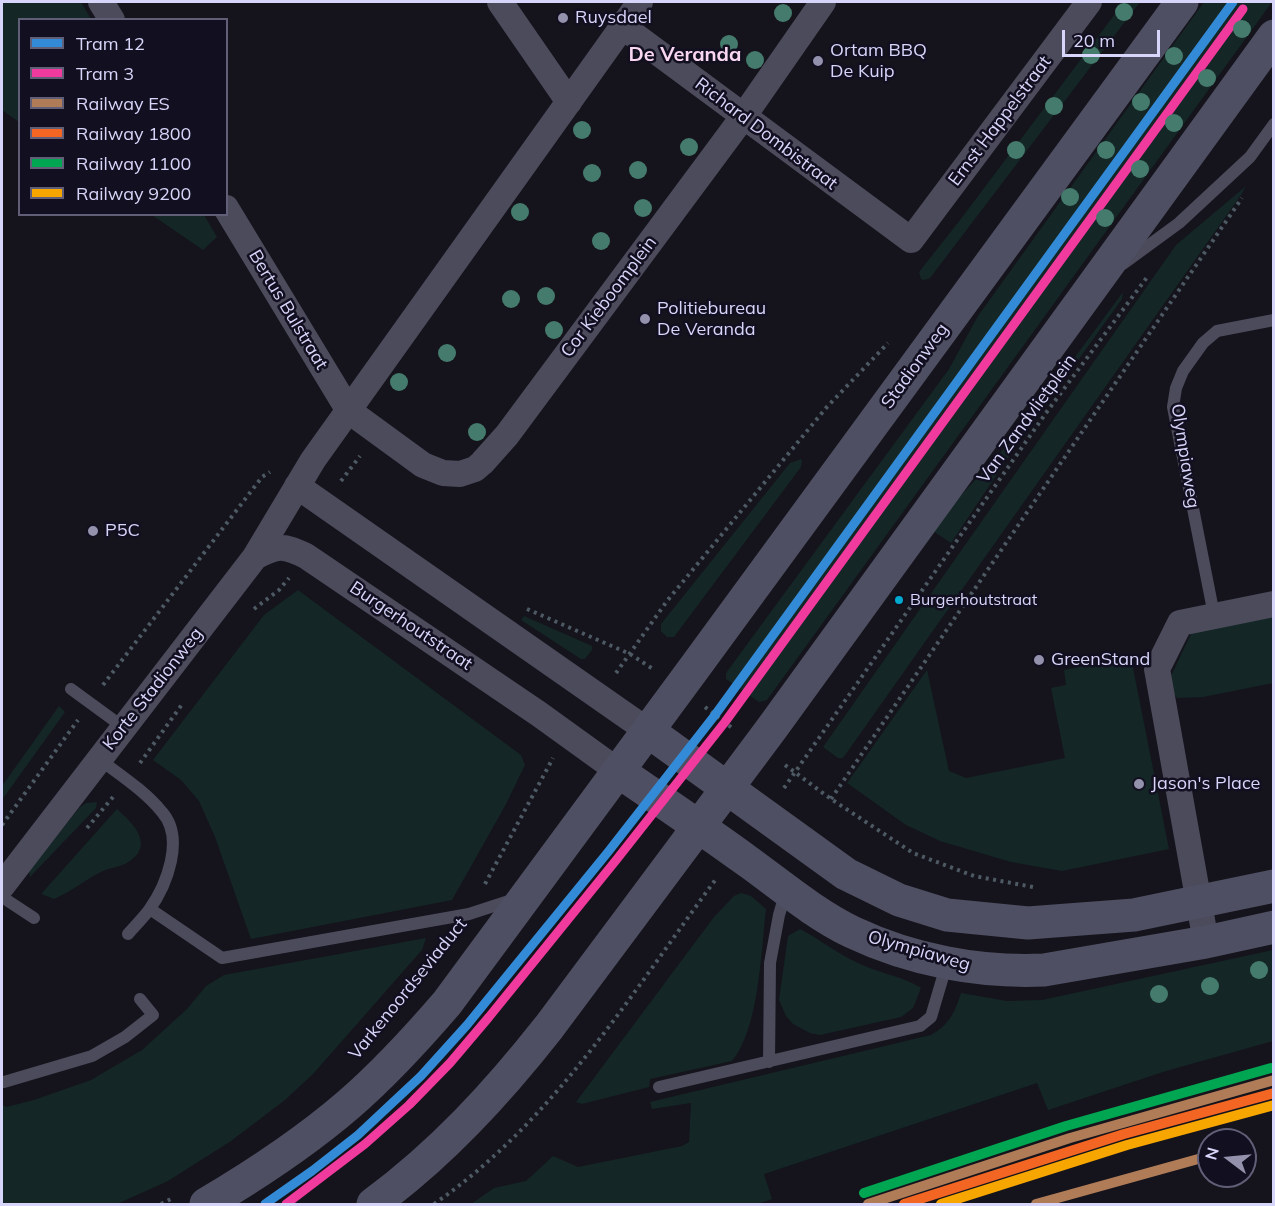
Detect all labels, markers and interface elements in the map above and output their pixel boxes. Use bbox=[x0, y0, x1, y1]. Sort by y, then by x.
place label: Ruysdael bbox=[575, 7, 652, 29]
marker: Ruysdael bbox=[556, 11, 570, 25]
legend bbox=[18, 18, 228, 216]
scale bar bbox=[1065, 18, 1162, 56]
text: 20 m bbox=[1073, 29, 1115, 52]
text: Tram 12 bbox=[76, 32, 145, 55]
place label: Ortam BBQ De Kuip bbox=[830, 40, 927, 82]
district label: De Veranda bbox=[629, 43, 741, 67]
street label: Ernst Happelstraat bbox=[944, 52, 1056, 190]
marker: Ortam BBQ De Kuip bbox=[811, 54, 825, 68]
text: Tram 3 bbox=[76, 62, 134, 85]
street label: Richard Dombistraat bbox=[690, 73, 842, 195]
text: Railway ES bbox=[76, 92, 170, 115]
text: Railway 1800 bbox=[76, 122, 191, 145]
text: Railway 1100 bbox=[76, 152, 191, 175]
text: Railway 9200 bbox=[76, 182, 191, 205]
street label: Cor Kieboomplein bbox=[557, 232, 661, 362]
street label: Bertus Bulstraat bbox=[244, 246, 332, 374]
place label: Politiebureau De Veranda bbox=[657, 298, 766, 340]
marker: Politiebureau De Veranda bbox=[638, 312, 652, 326]
street label: Stadionweg bbox=[877, 319, 953, 413]
street label: Van Zandvlietplein bbox=[973, 350, 1081, 488]
street label: Olympiaweg bbox=[1166, 402, 1204, 510]
place label: P5C bbox=[105, 520, 140, 542]
marker: P5C bbox=[86, 524, 100, 538]
street label: Burgerhoutstraat bbox=[346, 577, 476, 675]
place label: Burgerhoutstraat bbox=[910, 590, 1037, 610]
marker: Burgerhoutstraat bbox=[893, 594, 905, 606]
street label: Korte Stadionweg bbox=[98, 623, 208, 755]
place label: GreenStand bbox=[1051, 649, 1150, 671]
marker: GreenStand bbox=[1032, 653, 1046, 667]
place label: Jason's Place bbox=[1151, 773, 1260, 795]
marker: Jason's Place bbox=[1132, 777, 1146, 791]
street label: Varkenoordseviaduct bbox=[344, 914, 472, 1064]
street label: Olympiaweg bbox=[865, 926, 973, 976]
north arrow bbox=[1197, 1128, 1257, 1188]
text: N bbox=[1200, 1145, 1223, 1162]

